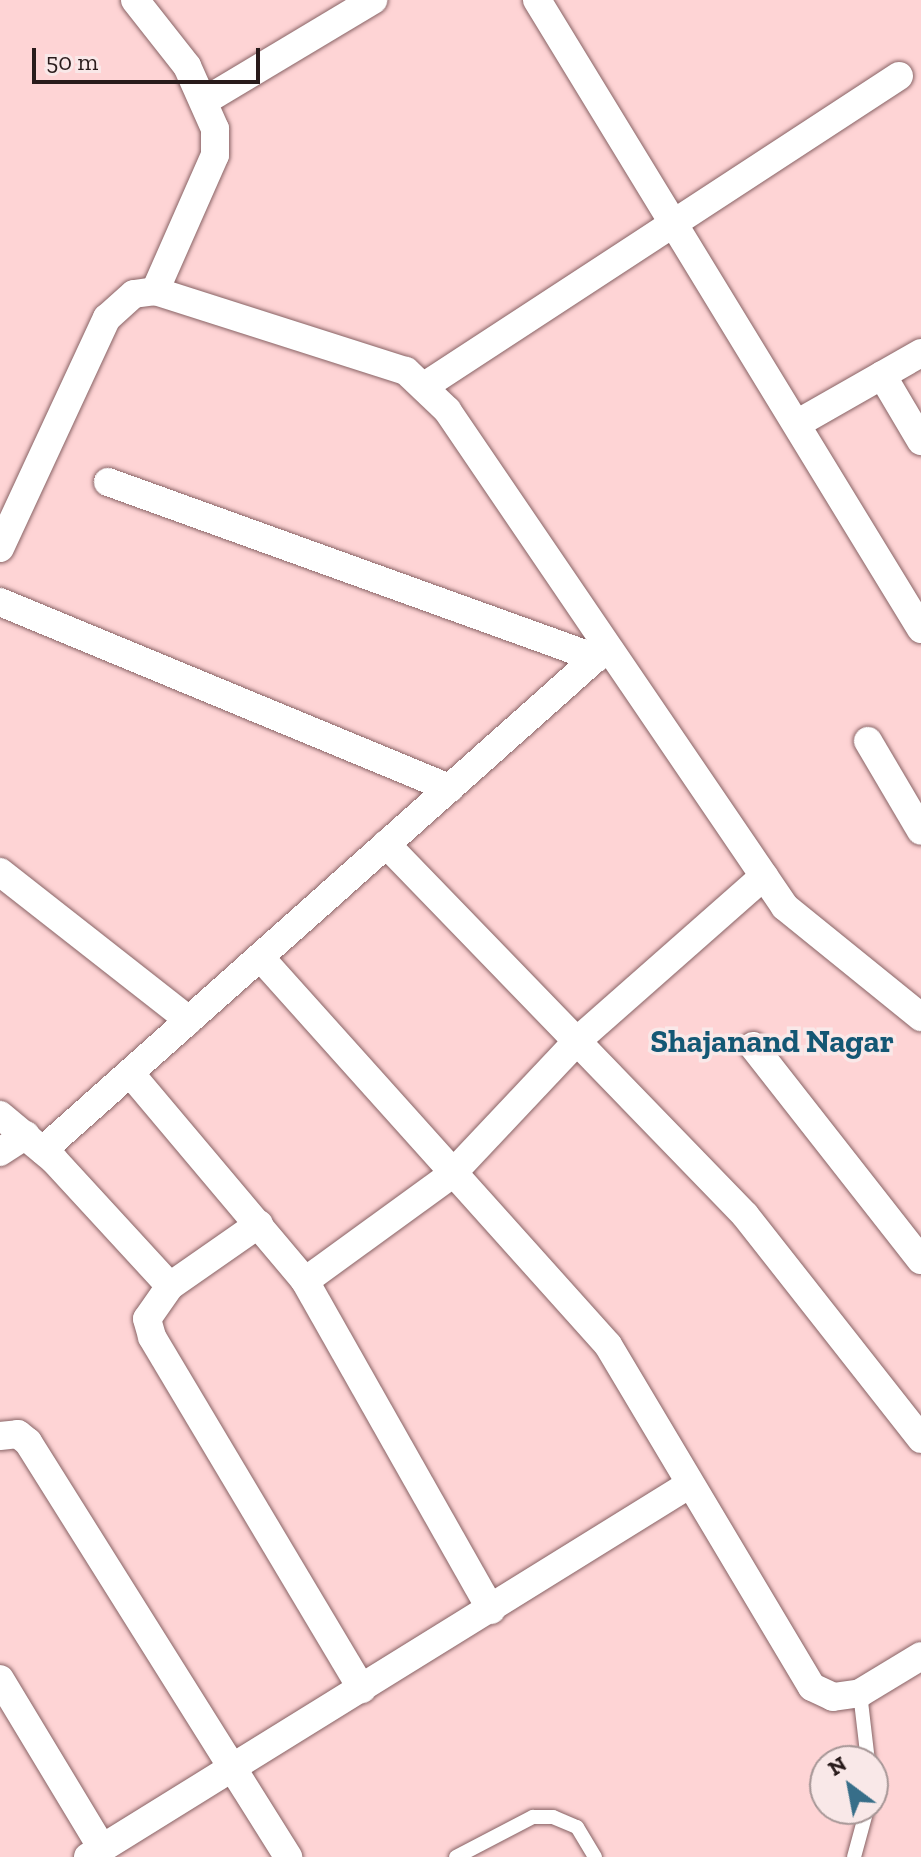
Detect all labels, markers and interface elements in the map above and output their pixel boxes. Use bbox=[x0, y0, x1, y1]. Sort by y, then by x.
scale bar bbox=[36, 32, 264, 82]
text: 50 m bbox=[46, 47, 98, 76]
district label: Shajanand Nagar bbox=[650, 1022, 894, 1060]
north arrow bbox=[809, 1745, 889, 1825]
text: N bbox=[823, 1750, 851, 1782]

